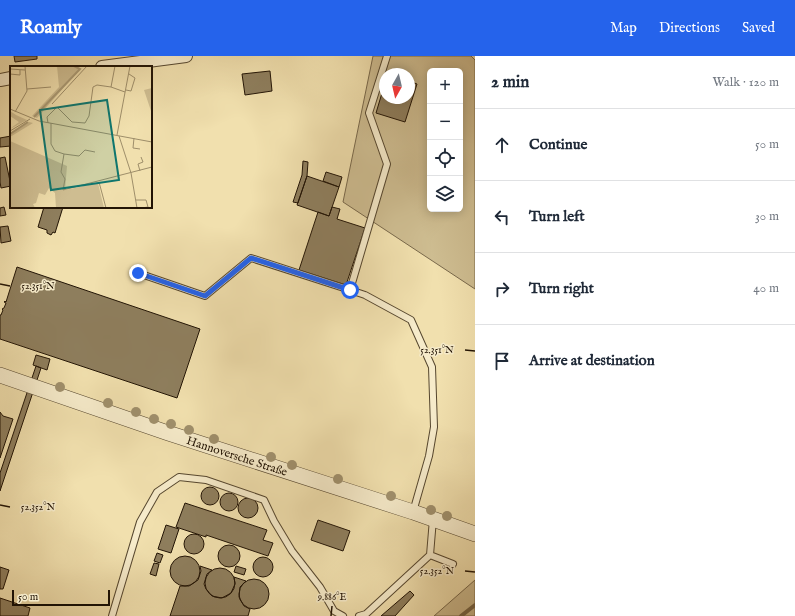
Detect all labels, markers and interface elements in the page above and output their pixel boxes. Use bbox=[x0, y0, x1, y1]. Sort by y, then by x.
text: Roamly bbox=[20, 16, 82, 40]
text: Map bbox=[610, 19, 637, 37]
text: Directions bbox=[659, 19, 720, 37]
text: Saved bbox=[742, 19, 775, 37]
inset map bbox=[10, 66, 152, 208]
north arrow bbox=[379, 68, 415, 104]
map controls bbox=[427, 68, 463, 212]
button: + bbox=[427, 68, 463, 104]
text: 2 min bbox=[491, 72, 529, 93]
text: Walk · 120 m bbox=[713, 74, 779, 91]
button: − bbox=[427, 104, 463, 140]
icon: ahead bbox=[491, 134, 513, 156]
text: Continue bbox=[529, 135, 587, 154]
text: 50 m bbox=[755, 136, 779, 153]
button: locate bbox=[427, 140, 463, 176]
button: layers bbox=[427, 176, 463, 212]
icon: left bbox=[491, 206, 513, 228]
text: Turn left bbox=[529, 207, 585, 226]
text: 30 m bbox=[755, 208, 779, 225]
route end bbox=[129, 264, 147, 282]
icon: right bbox=[491, 278, 513, 300]
text: Turn right bbox=[529, 279, 594, 298]
text: 52.351°N bbox=[21, 280, 55, 293]
text: 40 m bbox=[753, 280, 779, 297]
route start bbox=[341, 281, 359, 299]
text: 52.351°N bbox=[420, 344, 454, 357]
icon: arrive bbox=[491, 350, 513, 372]
text: Arrive at destination bbox=[529, 351, 655, 370]
street label: Hannoversche Straße bbox=[184, 433, 290, 480]
text: 52.352°N bbox=[21, 501, 55, 514]
text: 52.352°N bbox=[420, 565, 454, 578]
scale bar bbox=[12, 588, 110, 607]
text: 50 m bbox=[18, 590, 38, 604]
text: 9.886°E bbox=[317, 591, 346, 604]

